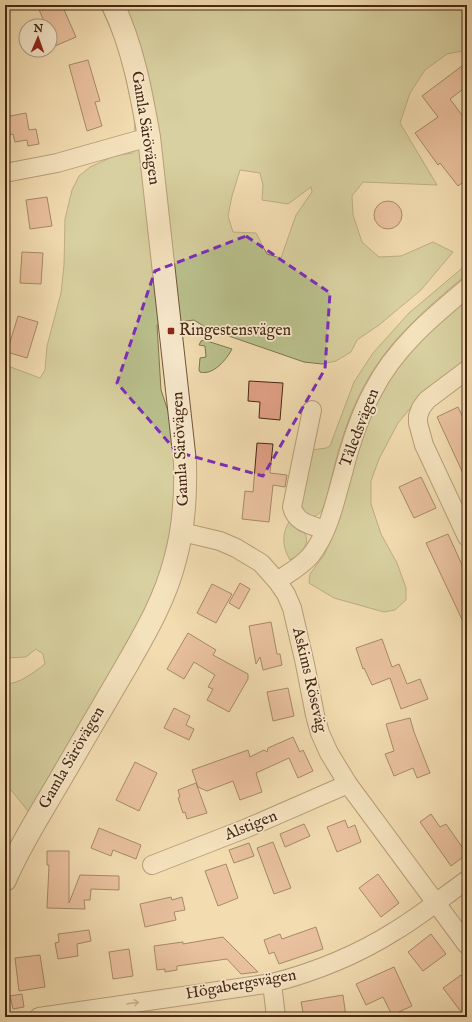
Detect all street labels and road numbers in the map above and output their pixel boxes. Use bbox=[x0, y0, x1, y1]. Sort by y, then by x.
street label: Gamla Särövägen bbox=[126, 70, 164, 187]
street label: Tåledsvägen bbox=[336, 385, 384, 470]
street label: Gamla Särövägen bbox=[168, 391, 194, 507]
street label: Askims Röseväg bbox=[287, 625, 331, 735]
street label: Gamla Särövägen bbox=[35, 703, 110, 813]
street label: Alstigen bbox=[221, 806, 281, 846]
street label: Högabergsvägen bbox=[184, 965, 299, 1005]

